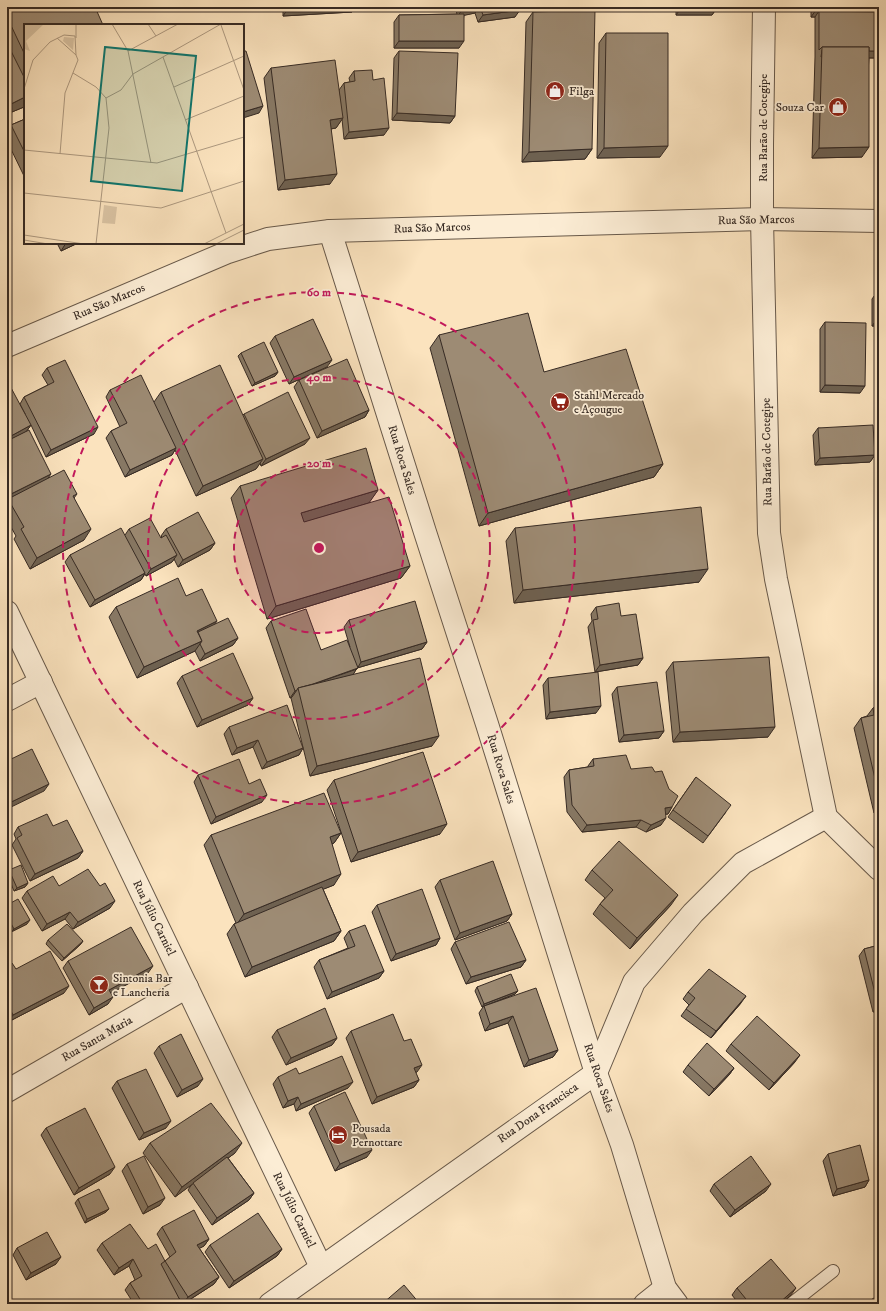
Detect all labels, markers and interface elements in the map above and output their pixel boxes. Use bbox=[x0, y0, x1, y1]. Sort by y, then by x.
inset map bbox=[24, 24, 244, 244]
street label: Rua Barão de Cotegipe bbox=[756, 74, 771, 182]
shop icon: Filga bbox=[544, 80, 566, 102]
place label: Filga bbox=[569, 84, 595, 99]
shop icon: Souza Car bbox=[827, 96, 849, 118]
place label: Souza Car bbox=[776, 100, 825, 115]
street label: Rua São Marcos bbox=[717, 212, 795, 228]
street label: Rua São Marcos bbox=[393, 219, 471, 237]
street label: Rua São Marcos bbox=[71, 280, 147, 324]
text: 60 m bbox=[307, 285, 331, 300]
text: 40 m bbox=[306, 370, 331, 385]
place label: Stahl Mercado e Açougue bbox=[574, 388, 644, 417]
supermarket icon: Stahl Mercado e Açougue bbox=[549, 391, 571, 413]
street label: Rua Barão de Cotegipe bbox=[759, 398, 775, 506]
street label: Rua Roca Sales bbox=[384, 423, 420, 497]
text: 20 m bbox=[307, 456, 331, 471]
centre of rings bbox=[312, 541, 326, 555]
street label: Rua Roca Sales bbox=[483, 732, 519, 806]
street label: Rua Júlio Carniel bbox=[129, 878, 179, 959]
place label: Sintonia Bar e Lancheria bbox=[113, 971, 173, 1000]
bar icon: Sintonia Bar e Lancheria bbox=[88, 974, 110, 996]
street label: Rua Santa Maria bbox=[59, 1012, 136, 1065]
street label: Rua Roca Sales bbox=[580, 1042, 618, 1114]
street label: Rua Dona Francisca bbox=[495, 1079, 582, 1146]
place label: Pousada Pernottare bbox=[352, 1121, 403, 1150]
hotel icon: Pousada Pernottare bbox=[327, 1124, 349, 1146]
street label: Rua Júlio Carniel bbox=[269, 1170, 319, 1251]

